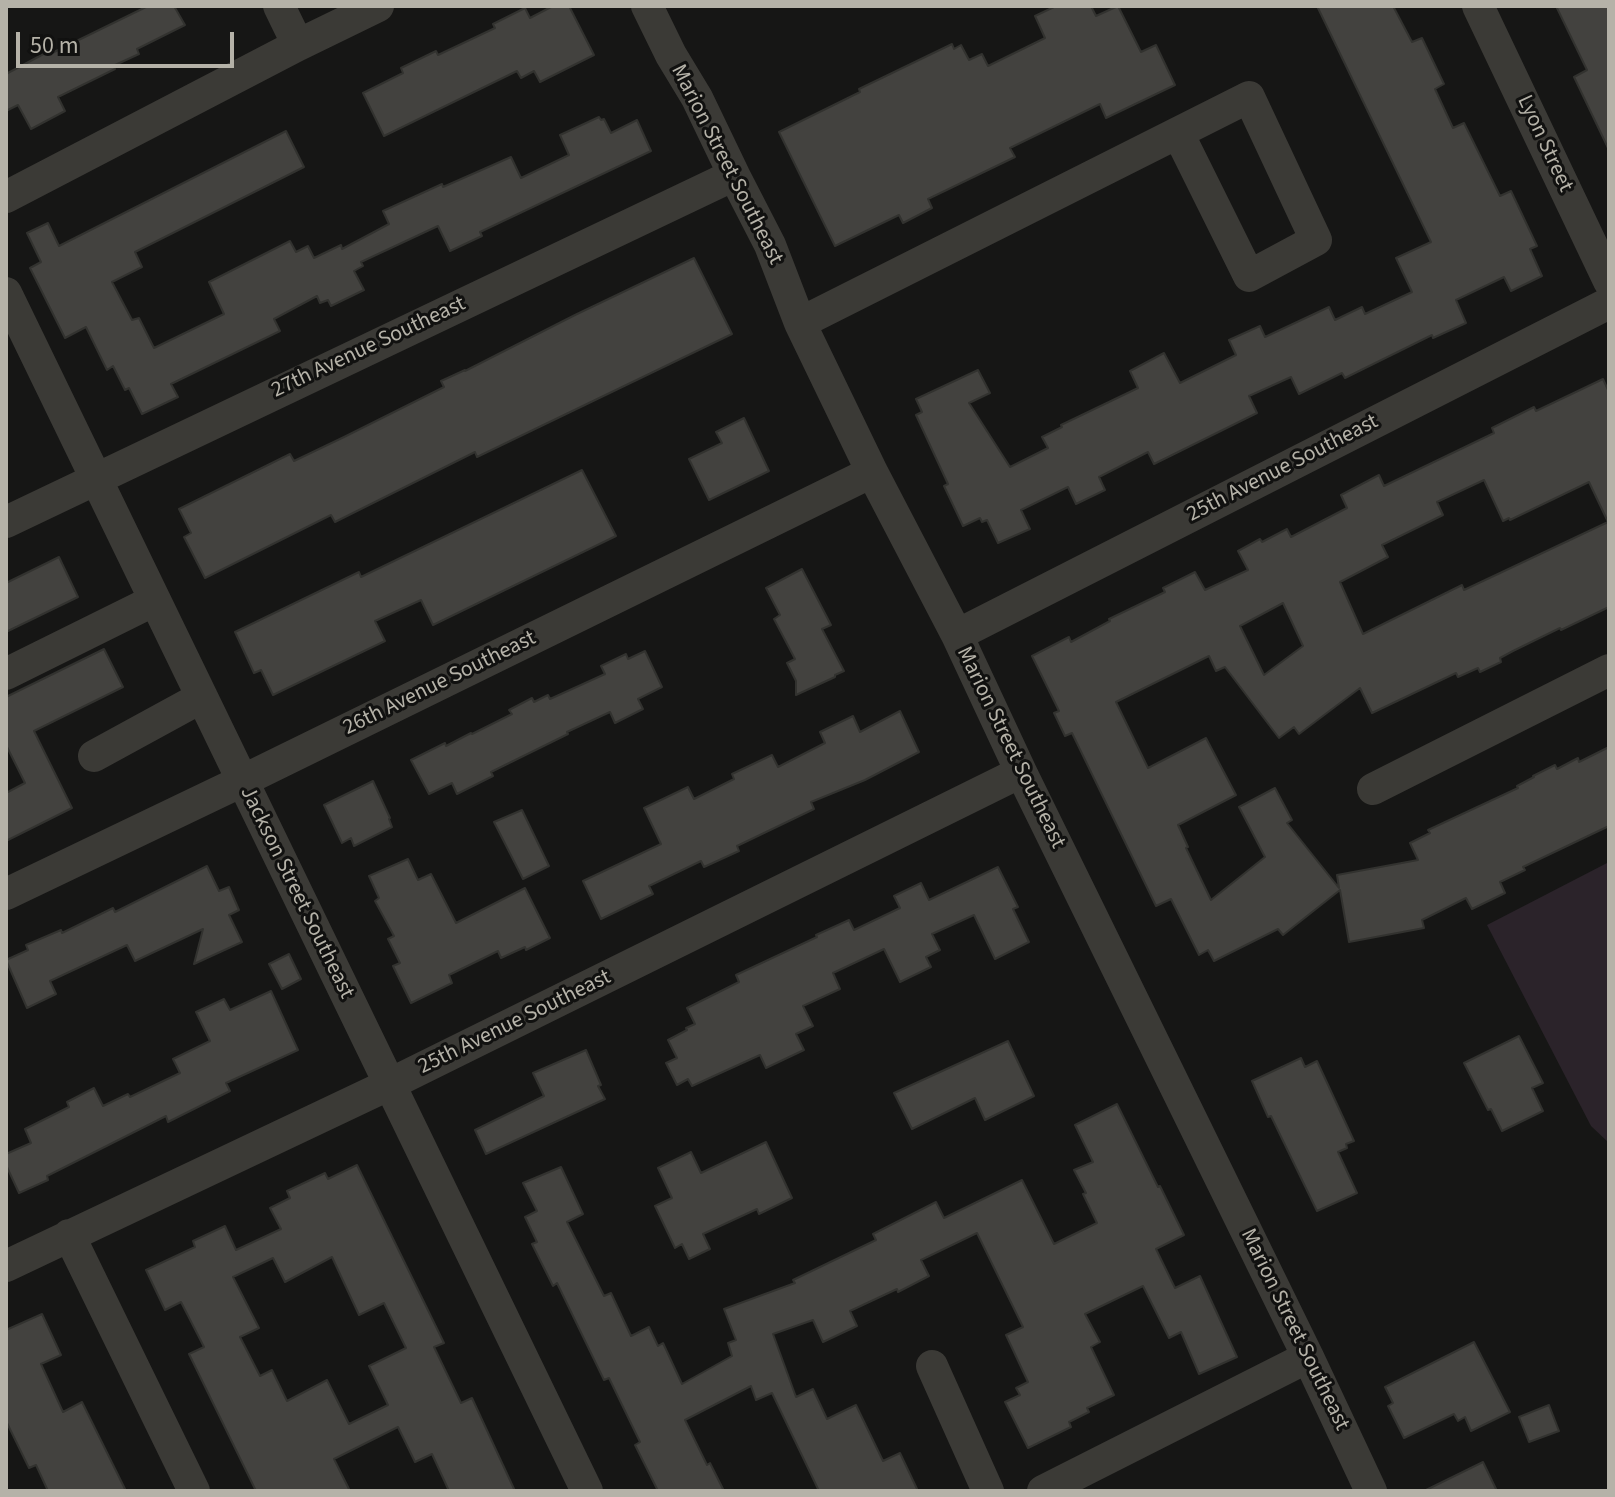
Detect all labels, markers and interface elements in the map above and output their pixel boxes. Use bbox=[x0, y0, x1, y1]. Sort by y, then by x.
scale bar bbox=[20, 16, 238, 66]
text: 50 m bbox=[30, 28, 79, 63]
street label: Marion Street Southeast bbox=[664, 61, 788, 269]
street label: Lyon Street bbox=[1510, 91, 1578, 197]
street label: 27th Avenue Southeast bbox=[268, 291, 470, 405]
street label: 25th Avenue Southeast bbox=[1183, 409, 1383, 529]
street label: 26th Avenue Southeast bbox=[339, 626, 541, 742]
street label: Marion Street Southeast bbox=[950, 643, 1070, 853]
street label: Jackson Street Southeast bbox=[233, 783, 359, 1003]
street label: 25th Avenue Southeast bbox=[414, 965, 616, 1081]
street label: Marion Street Southeast bbox=[1234, 1225, 1354, 1435]

